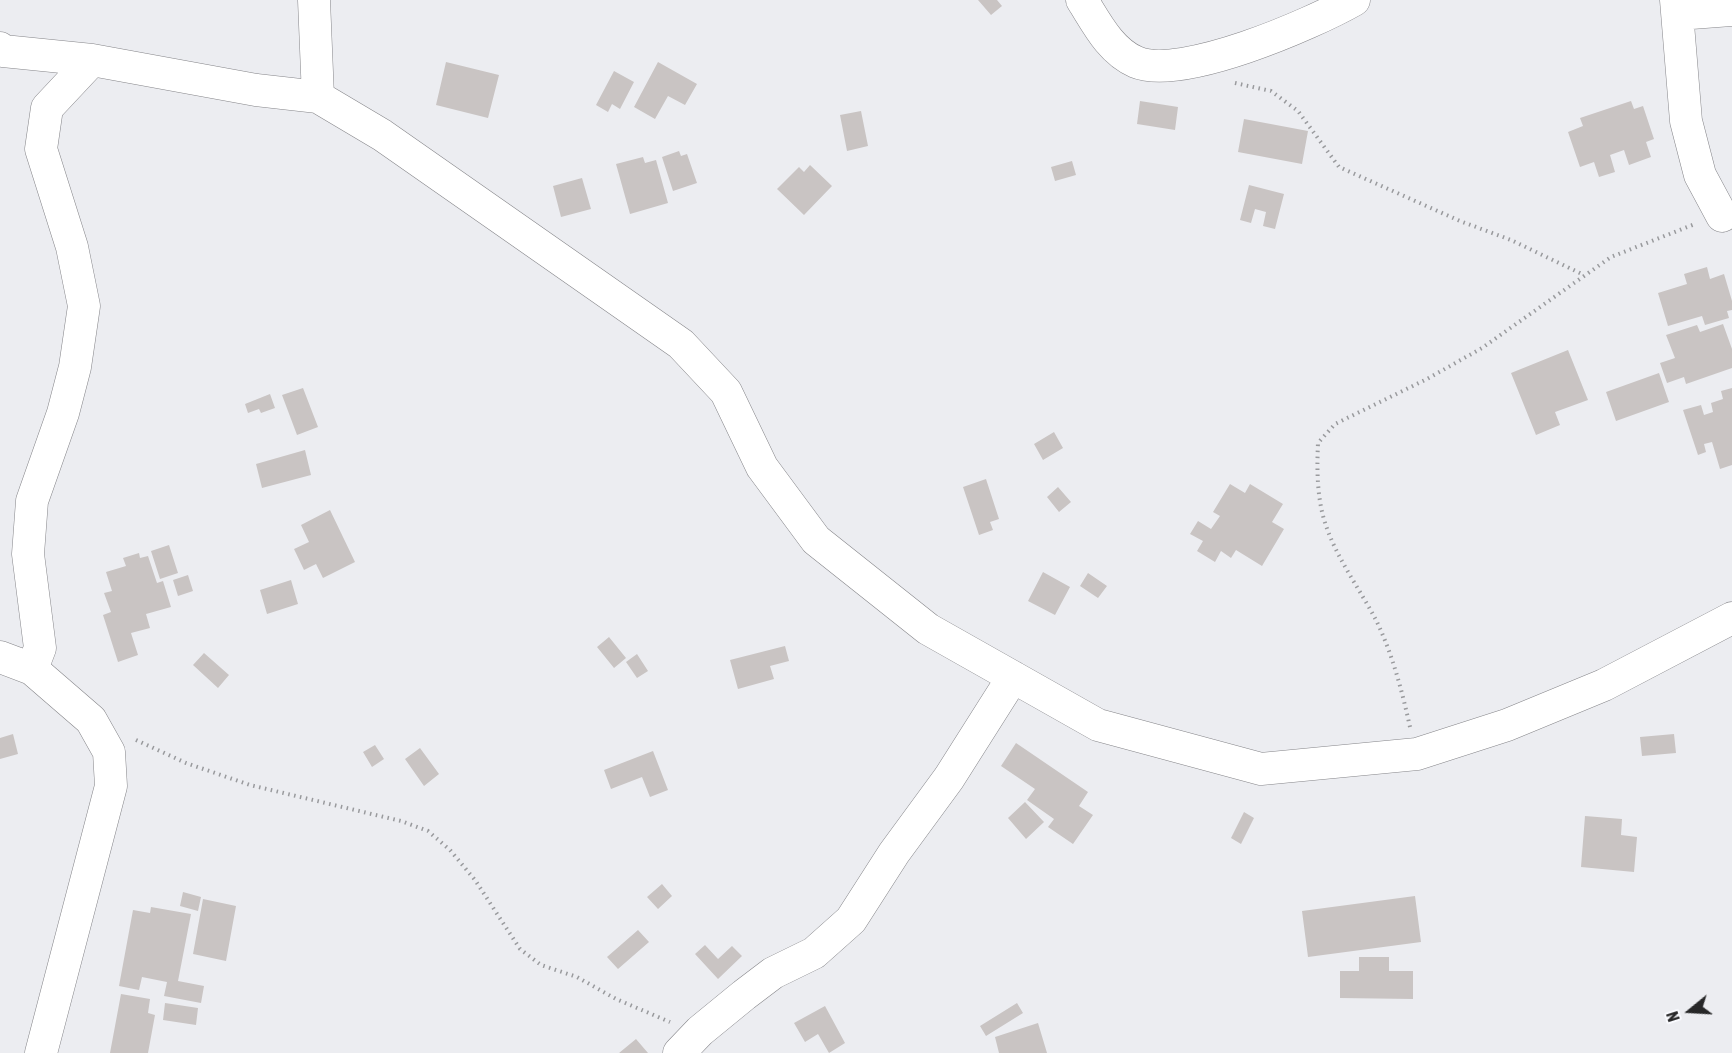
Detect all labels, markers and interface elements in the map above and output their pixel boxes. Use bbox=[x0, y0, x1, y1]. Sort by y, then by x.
north arrow bbox=[1660, 981, 1720, 1041]
text: N bbox=[1663, 1009, 1683, 1024]

